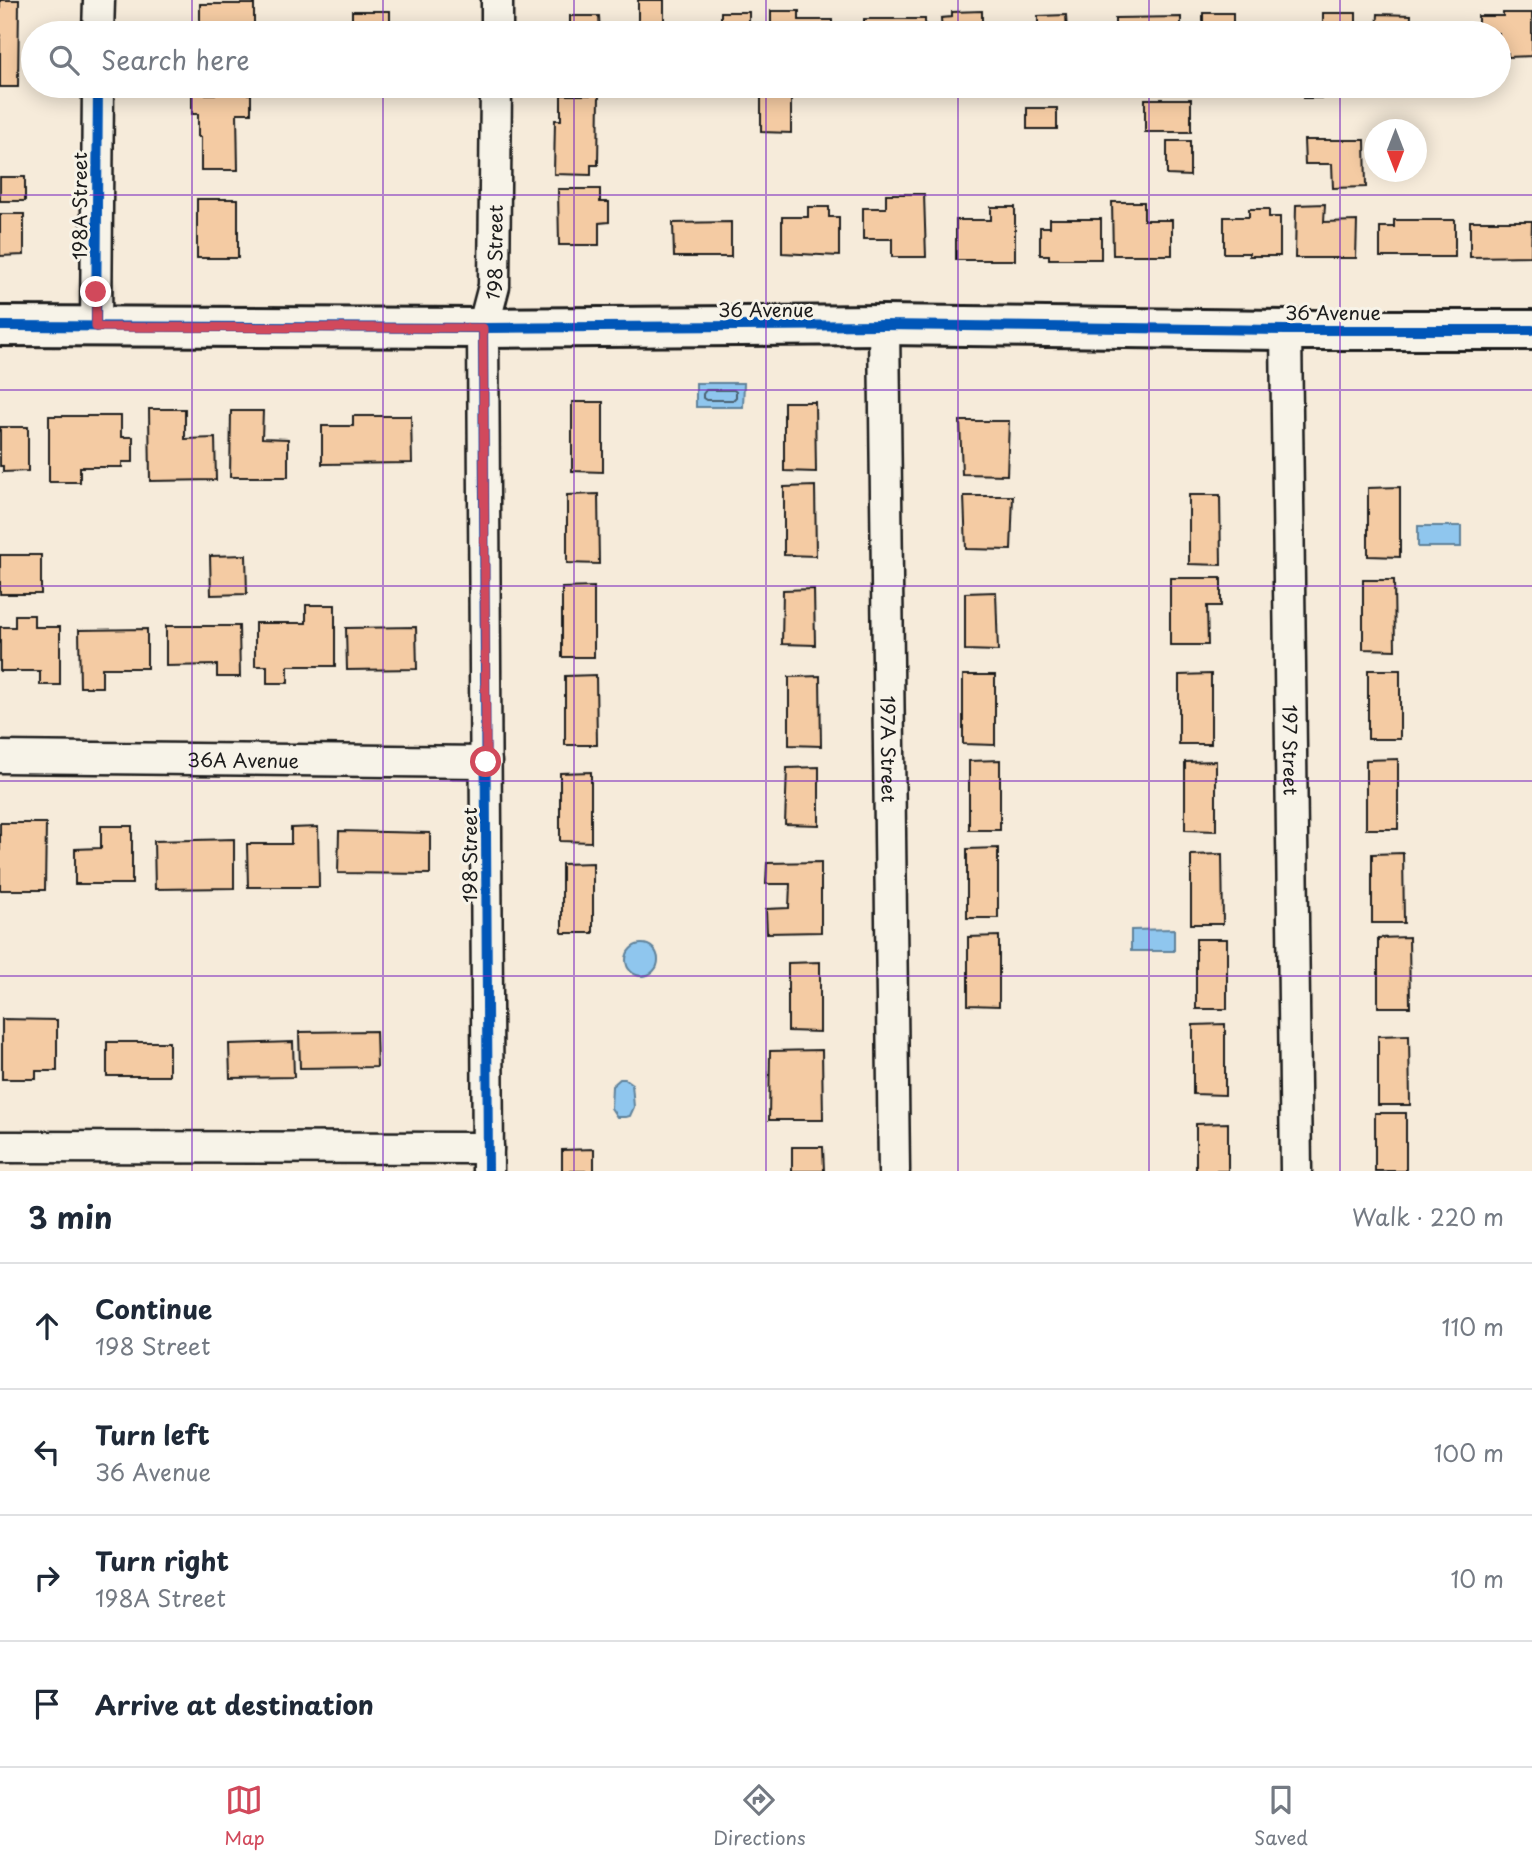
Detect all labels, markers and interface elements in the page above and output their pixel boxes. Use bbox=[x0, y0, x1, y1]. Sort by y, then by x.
search box bbox=[21, 21, 1511, 98]
text: Search here bbox=[101, 40, 250, 79]
icon: search bbox=[45, 41, 83, 79]
north arrow bbox=[1364, 119, 1427, 182]
street label: 198A Street bbox=[65, 152, 93, 260]
street label: 198 Street bbox=[477, 204, 509, 303]
route end bbox=[80, 276, 111, 307]
street label: 36 Avenue bbox=[718, 295, 814, 323]
street label: 36 Avenue bbox=[1285, 298, 1381, 326]
street label: 197A Street bbox=[874, 695, 904, 802]
street label: 197 Street bbox=[1276, 704, 1306, 796]
street label: 36A Avenue bbox=[187, 745, 299, 774]
route start bbox=[470, 746, 501, 777]
street label: 198 Street bbox=[455, 807, 483, 903]
text: 3 min bbox=[28, 1194, 113, 1239]
text: Walk · 220 m bbox=[1352, 1199, 1504, 1234]
text: Continue bbox=[95, 1289, 212, 1328]
icon: ahead bbox=[28, 1307, 66, 1345]
text: 110 m bbox=[1442, 1309, 1504, 1344]
text: 198 Street bbox=[95, 1328, 210, 1363]
text: Turn left bbox=[95, 1415, 210, 1454]
icon: left bbox=[28, 1433, 66, 1471]
text: 100 m bbox=[1434, 1435, 1504, 1470]
text: 36 Avenue bbox=[95, 1454, 211, 1489]
text: Turn right bbox=[95, 1541, 229, 1580]
icon: right bbox=[28, 1559, 66, 1597]
text: 10 m bbox=[1450, 1561, 1504, 1596]
text: 198A Street bbox=[95, 1580, 226, 1615]
icon: arrive bbox=[28, 1685, 66, 1723]
text: Arrive at destination bbox=[95, 1685, 374, 1724]
tab: Map bbox=[224, 1781, 265, 1851]
tab: Directions bbox=[713, 1781, 806, 1851]
tab: Saved bbox=[1254, 1781, 1308, 1851]

